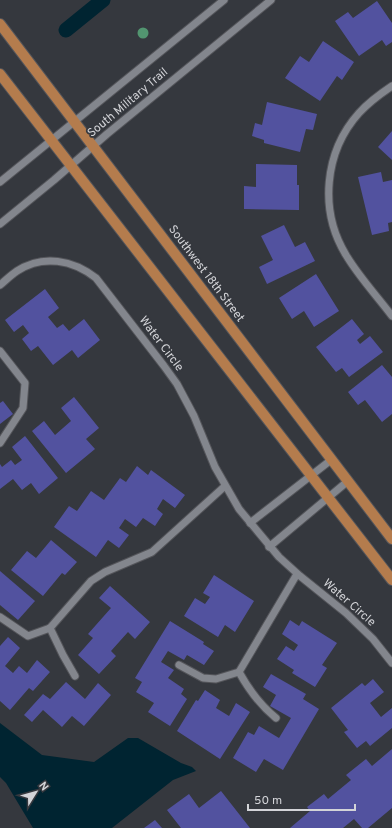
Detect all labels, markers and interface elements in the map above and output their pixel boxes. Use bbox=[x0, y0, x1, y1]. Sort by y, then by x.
street label: South Military Trail bbox=[84, 65, 172, 141]
street label: Southwest 18th Street bbox=[164, 222, 248, 326]
street label: Water Circle bbox=[135, 313, 187, 375]
street label: Water Circle bbox=[319, 576, 379, 630]
north arrow bbox=[16, 772, 56, 812]
text: N bbox=[35, 779, 51, 794]
scale bar bbox=[248, 786, 355, 812]
text: 50 m bbox=[254, 793, 282, 809]

